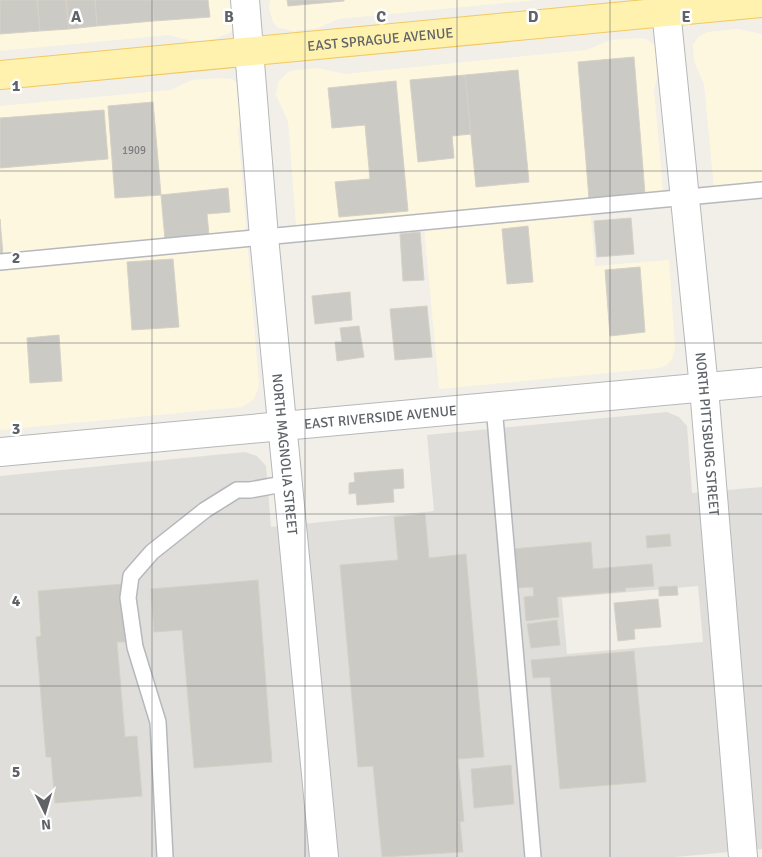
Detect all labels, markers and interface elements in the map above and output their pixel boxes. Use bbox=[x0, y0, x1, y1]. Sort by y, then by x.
text: A bbox=[71, 7, 82, 27]
text: B bbox=[224, 7, 234, 27]
text: C bbox=[376, 7, 386, 27]
text: D bbox=[528, 7, 539, 27]
text: E bbox=[681, 7, 691, 27]
street label: EAST SPRAGUE AVENUE bbox=[307, 24, 454, 54]
text: 1 bbox=[12, 76, 21, 96]
house number: 1909 bbox=[122, 144, 146, 157]
text: 2 bbox=[12, 248, 20, 268]
street label: NORTH PITTSBURG STREET bbox=[692, 351, 723, 516]
street label: NORTH MAGNOLIA STREET bbox=[269, 373, 301, 536]
street label: EAST RIVERSIDE AVENUE bbox=[303, 402, 458, 433]
text: 3 bbox=[12, 419, 20, 439]
text: 4 bbox=[12, 591, 21, 611]
text: 5 bbox=[12, 762, 20, 782]
north arrow bbox=[20, 787, 70, 837]
text: N bbox=[40, 816, 52, 833]

